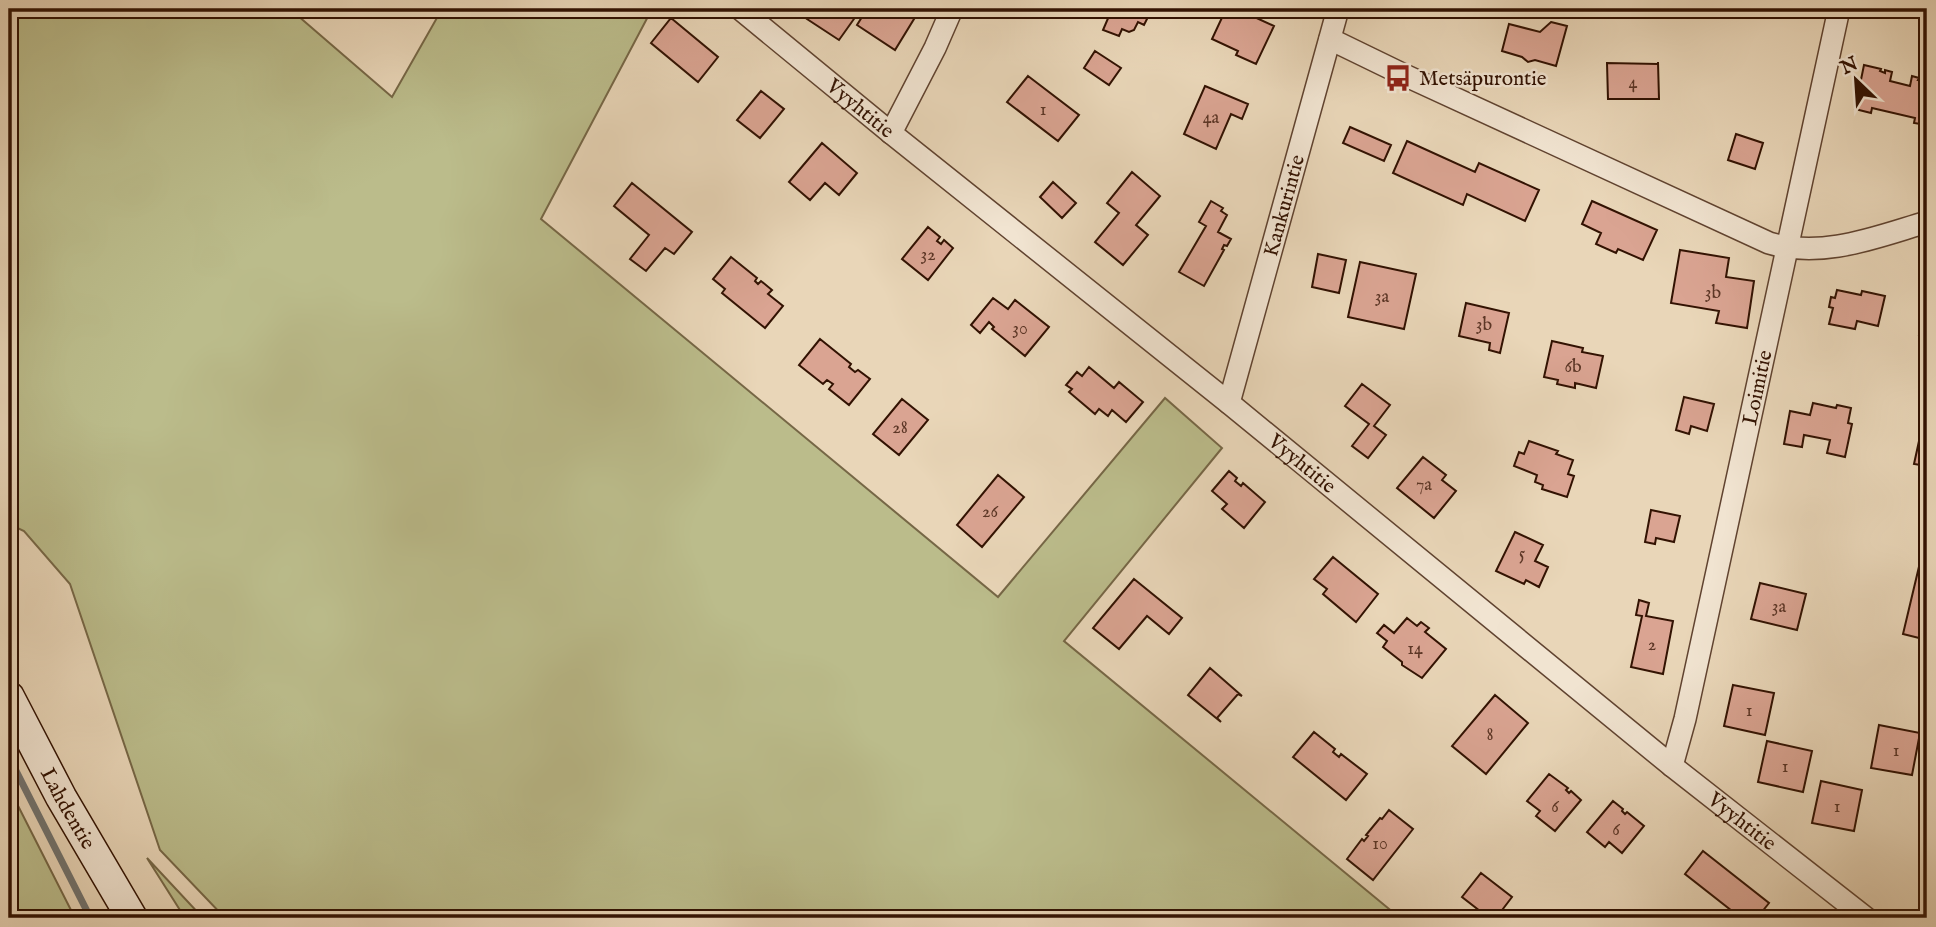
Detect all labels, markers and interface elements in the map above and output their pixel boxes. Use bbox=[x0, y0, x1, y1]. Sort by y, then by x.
north arrow bbox=[1820, 46, 1890, 116]
text: N bbox=[1836, 52, 1863, 81]
bus stop icon: Metsäpurontie bbox=[1383, 63, 1413, 93]
place label: Metsäpurontie bbox=[1419, 66, 1547, 93]
house number: 4 bbox=[1629, 72, 1638, 95]
street label: Vyyhtitie bbox=[819, 73, 899, 145]
house number: 1 bbox=[1040, 99, 1046, 122]
house number: 4a bbox=[1203, 107, 1220, 130]
street label: Kankurintie bbox=[1258, 152, 1312, 260]
house number: 32 bbox=[920, 244, 936, 267]
house number: 3b bbox=[1705, 282, 1722, 305]
house number: 3a bbox=[1375, 286, 1389, 309]
house number: 3b bbox=[1476, 314, 1493, 337]
house number: 30 bbox=[1012, 318, 1028, 341]
street label: Loimitie bbox=[1737, 347, 1780, 428]
house number: 6b bbox=[1564, 356, 1582, 379]
house number: 28 bbox=[892, 417, 908, 440]
street label: Vyyhtitie bbox=[1261, 428, 1341, 500]
house number: 7a bbox=[1416, 474, 1432, 497]
house number: 26 bbox=[982, 501, 998, 524]
house number: 5 bbox=[1519, 543, 1526, 566]
house number: 3a bbox=[1772, 596, 1786, 619]
house number: 2 bbox=[1648, 634, 1656, 657]
house number: 14 bbox=[1407, 638, 1423, 661]
house number: 1 bbox=[1746, 700, 1752, 723]
house number: 8 bbox=[1486, 724, 1494, 747]
house number: 1 bbox=[1893, 740, 1899, 763]
house number: 1 bbox=[1782, 756, 1788, 779]
street label: Lahdentie bbox=[33, 764, 101, 855]
street label: Vyyhtitie bbox=[1701, 786, 1781, 858]
house number: 6 bbox=[1551, 796, 1559, 819]
house number: 1 bbox=[1834, 796, 1840, 819]
house number: 6 bbox=[1612, 819, 1620, 842]
house number: 10 bbox=[1372, 833, 1388, 856]

